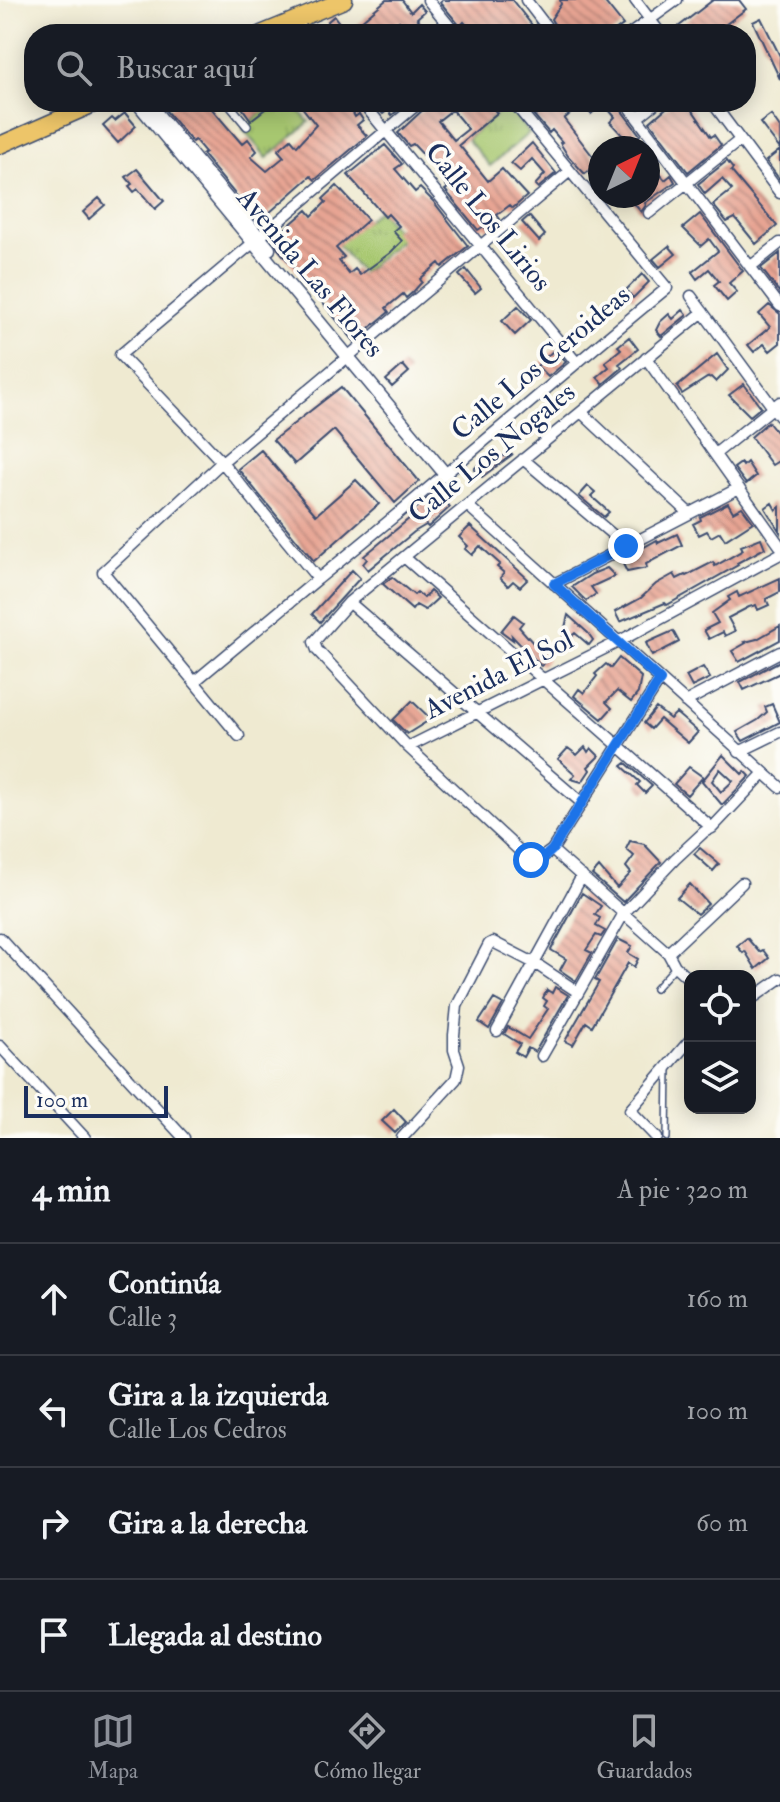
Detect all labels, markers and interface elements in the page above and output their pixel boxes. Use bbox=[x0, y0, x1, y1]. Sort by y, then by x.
search box bbox=[24, 24, 756, 112]
icon: search bbox=[52, 46, 96, 90]
text: Buscar aquí bbox=[116, 50, 255, 87]
street label: Calle Los Lirios bbox=[417, 135, 559, 299]
north arrow bbox=[588, 136, 660, 208]
street label: Avenida Las Flores bbox=[228, 180, 391, 365]
street label: Calle Los Ceroideas bbox=[444, 278, 638, 448]
street label: Calle Los Nogales bbox=[401, 375, 583, 531]
route end bbox=[608, 528, 644, 564]
street label: Avenida El Sol bbox=[418, 622, 580, 728]
route start bbox=[513, 842, 549, 878]
map controls bbox=[684, 970, 756, 1114]
button: locate bbox=[684, 970, 756, 1042]
button: layers bbox=[684, 1042, 756, 1114]
scale bar bbox=[24, 1082, 168, 1118]
text: 100 m bbox=[36, 1086, 88, 1114]
text: 4 min bbox=[32, 1169, 110, 1212]
text: A pie · 320 m bbox=[617, 1174, 748, 1206]
text: Continúa bbox=[108, 1265, 221, 1302]
icon: ahead bbox=[32, 1277, 76, 1321]
text: 160 m bbox=[687, 1283, 748, 1315]
text: Calle 3 bbox=[108, 1302, 177, 1334]
text: Gira a la izquierda bbox=[108, 1377, 328, 1414]
icon: left bbox=[32, 1389, 76, 1433]
text: 100 m bbox=[687, 1395, 748, 1427]
text: Calle Los Cedros bbox=[108, 1414, 287, 1446]
icon: right bbox=[32, 1501, 76, 1545]
text: Gira a la derecha bbox=[108, 1505, 307, 1542]
text: 60 m bbox=[696, 1507, 748, 1539]
icon: arrive bbox=[32, 1613, 76, 1657]
text: Llegada al destino bbox=[108, 1617, 322, 1654]
tab: Mapa bbox=[88, 1709, 138, 1785]
tab: Cómo llegar bbox=[314, 1709, 421, 1785]
tab: Guardados bbox=[596, 1709, 692, 1785]

